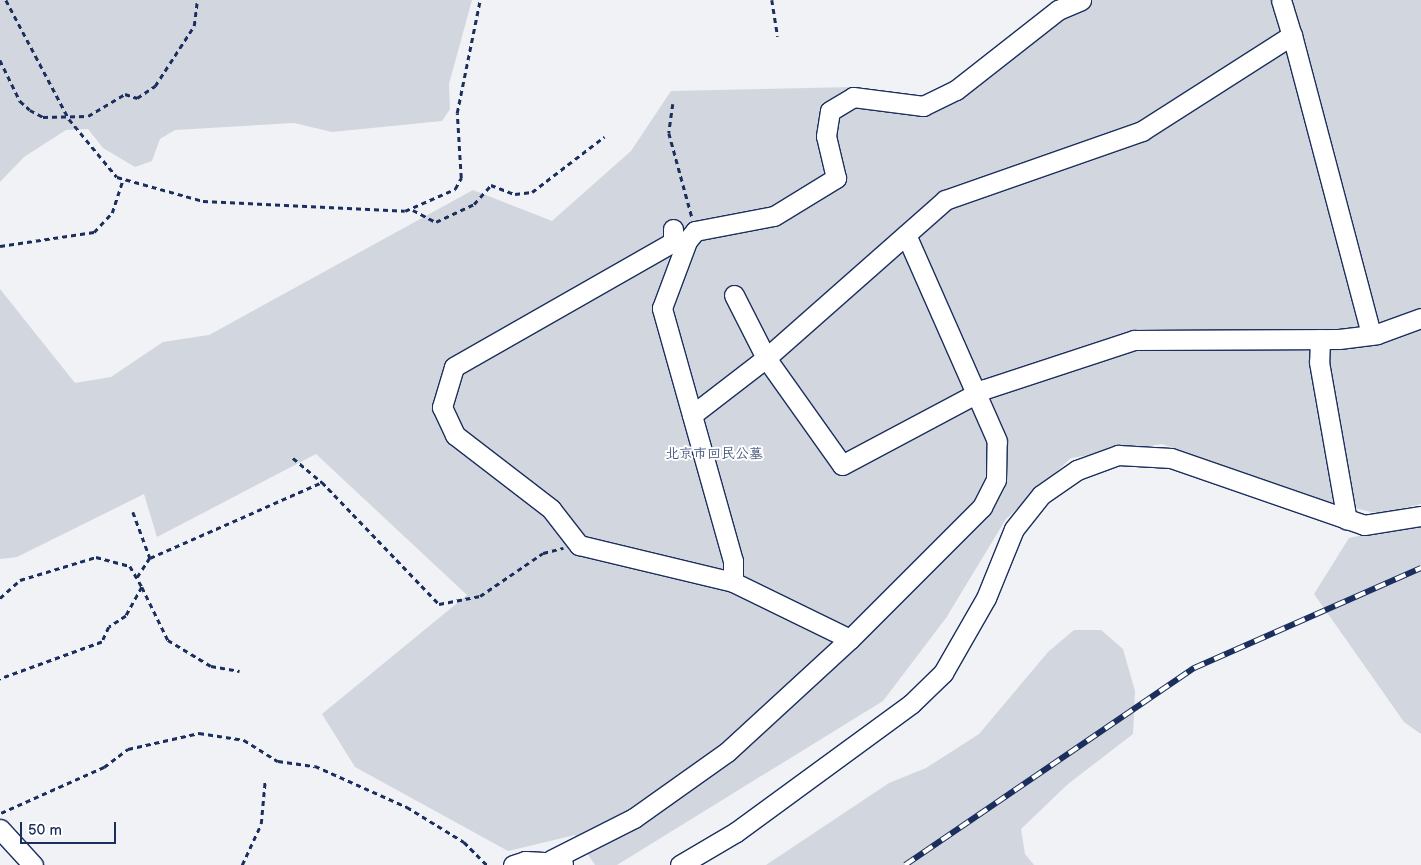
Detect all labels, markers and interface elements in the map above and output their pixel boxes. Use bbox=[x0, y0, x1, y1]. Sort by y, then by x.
park label: 北京市回民公墓 bbox=[665, 446, 763, 462]
scale bar bbox=[22, 812, 119, 844]
text: 50 m bbox=[28, 821, 62, 840]

